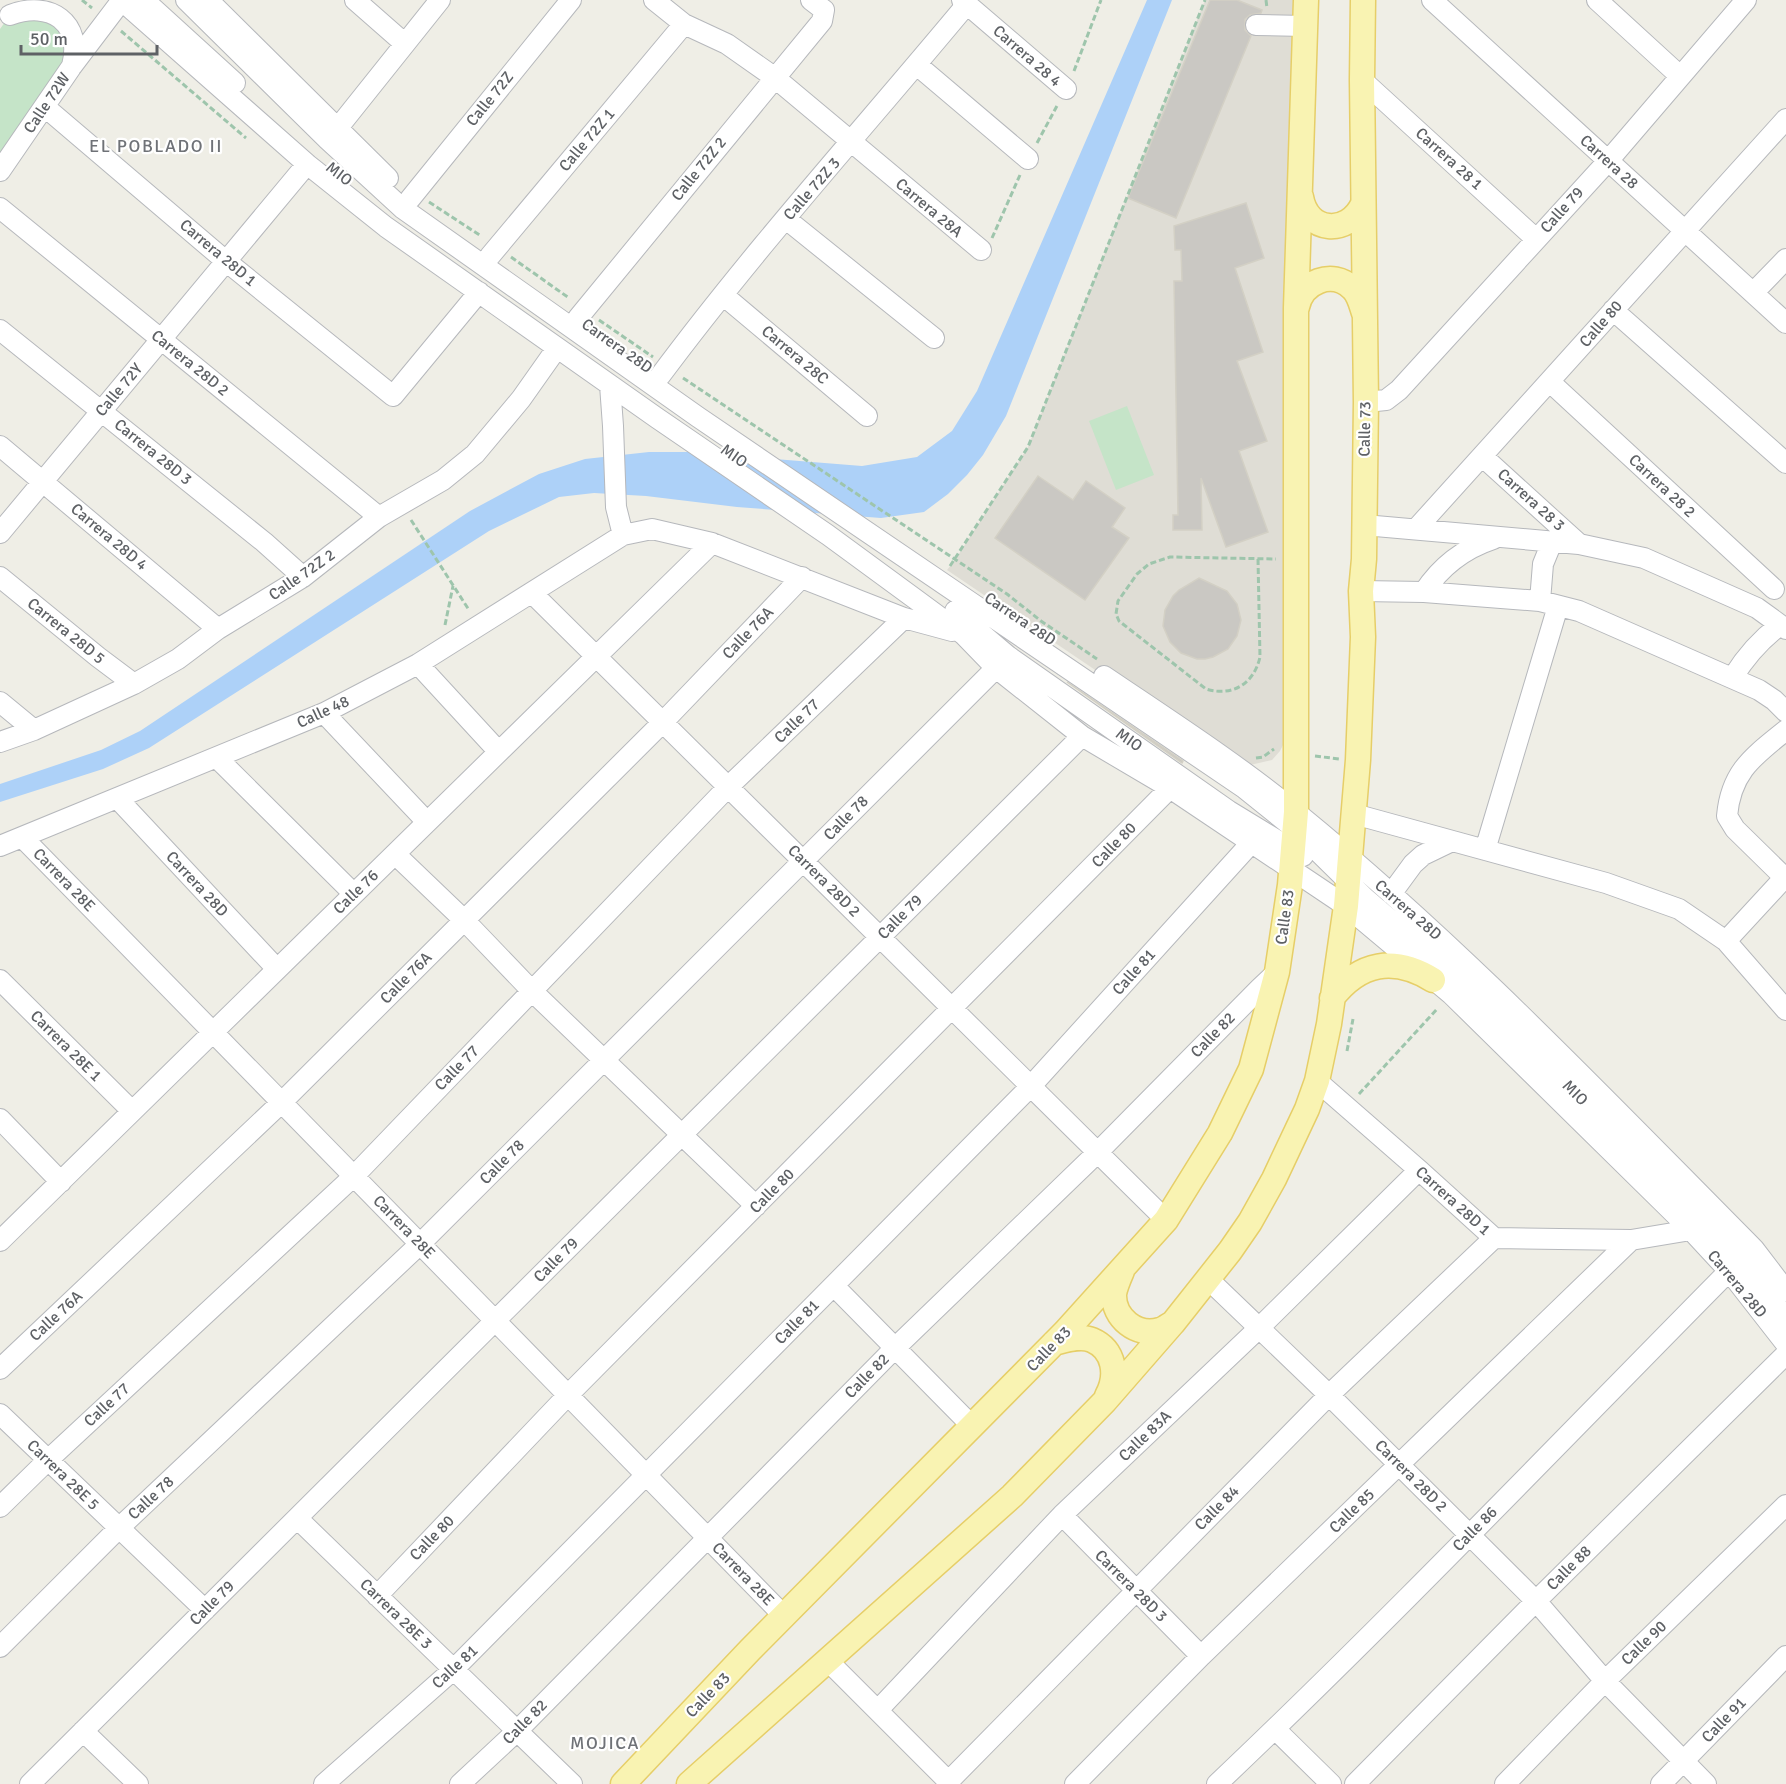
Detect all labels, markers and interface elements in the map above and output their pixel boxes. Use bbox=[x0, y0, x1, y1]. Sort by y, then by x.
scale bar bbox=[21, 18, 158, 56]
street label: Carrera 28 4 bbox=[989, 21, 1066, 91]
text: 50 m bbox=[30, 28, 68, 50]
street label: Calle 72W bbox=[19, 68, 75, 137]
street label: Calle 72Z bbox=[462, 68, 518, 130]
street label: Calle 72Z 1 bbox=[555, 104, 619, 176]
street label: Carrera 28 1 bbox=[1411, 123, 1487, 195]
street label: Carrera 28 bbox=[1576, 131, 1642, 193]
street label: Calle 72Z 2 bbox=[667, 133, 731, 205]
district label: EL POBLADO II bbox=[89, 135, 223, 157]
street label: Calle 72Z 3 bbox=[779, 154, 845, 224]
street label: MIO bbox=[322, 157, 356, 191]
street label: Carrera 28A bbox=[891, 174, 967, 242]
street label: Calle 79 bbox=[1536, 183, 1588, 237]
street label: Carrera 28D 1 bbox=[175, 215, 261, 291]
street label: Calle 80 bbox=[1575, 296, 1627, 352]
street label: Carrera 28D bbox=[578, 314, 656, 378]
street label: Carrera 28C bbox=[757, 321, 833, 389]
street label: Carrera 28D 2 bbox=[147, 326, 233, 400]
street label: Calle 72Y bbox=[91, 359, 147, 421]
street label: Calle 73 bbox=[1355, 401, 1375, 457]
street label: Carrera 28D 3 bbox=[110, 415, 196, 489]
street label: MIO bbox=[717, 440, 751, 472]
street label: Carrera 28 2 bbox=[1624, 450, 1700, 522]
street label: Carrera 28 3 bbox=[1493, 464, 1569, 536]
street label: Carrera 28D 4 bbox=[66, 499, 152, 575]
street label: Calle 72Z 2 bbox=[265, 545, 339, 605]
street label: Carrera 28D bbox=[980, 588, 1060, 650]
street label: Carrera 28D 5 bbox=[23, 594, 109, 668]
street label: Calle 76A bbox=[718, 602, 778, 663]
street label: Calle 48 bbox=[294, 691, 352, 733]
street label: Calle 77 bbox=[770, 695, 824, 747]
street label: MIO bbox=[1112, 724, 1146, 756]
street label: Calle 78 bbox=[819, 791, 873, 845]
street label: Calle 80 bbox=[1088, 818, 1140, 872]
street label: Carrera 28D 2 bbox=[784, 841, 864, 921]
street label: Carrera 28E bbox=[29, 844, 99, 916]
street label: Carrera 28D bbox=[162, 847, 232, 921]
street label: Calle 76 bbox=[329, 866, 383, 918]
street label: Carrera 28D bbox=[1370, 875, 1446, 945]
street label: Calle 83 bbox=[1271, 888, 1299, 946]
street label: Calle 79 bbox=[873, 890, 927, 944]
street label: Calle 81 bbox=[1108, 945, 1160, 999]
street label: Calle 76A bbox=[376, 948, 436, 1008]
street label: Carrera 28E 1 bbox=[26, 1006, 106, 1086]
street label: Calle 82 bbox=[1187, 1008, 1239, 1062]
street label: Calle 77 bbox=[431, 1041, 483, 1095]
street label: MIO bbox=[1558, 1076, 1592, 1110]
street label: Calle 78 bbox=[475, 1135, 529, 1189]
street label: Carrera 28D 1 bbox=[1411, 1162, 1495, 1240]
street label: Calle 80 bbox=[745, 1164, 799, 1218]
street label: Carrera 28E bbox=[369, 1191, 439, 1263]
street label: Calle 79 bbox=[529, 1233, 583, 1287]
street label: Carrera 28D bbox=[1703, 1246, 1771, 1322]
street label: Calle 76A bbox=[25, 1286, 87, 1346]
street label: Calle 81 bbox=[770, 1295, 824, 1349]
street label: Calle 83 bbox=[1023, 1322, 1075, 1376]
street label: Calle 82 bbox=[840, 1349, 894, 1403]
street label: Calle 77 bbox=[80, 1379, 134, 1431]
street label: Calle 83A bbox=[1115, 1406, 1176, 1466]
street label: Carrera 28E 5 bbox=[23, 1435, 103, 1515]
street label: Carrera 28D 2 bbox=[1371, 1436, 1451, 1516]
street label: Calle 78 bbox=[124, 1472, 178, 1524]
street label: Calle 84 bbox=[1190, 1481, 1244, 1535]
street label: Calle 85 bbox=[1325, 1485, 1379, 1537]
street label: Calle 86 bbox=[1448, 1502, 1502, 1556]
street label: Calle 80 bbox=[406, 1511, 458, 1565]
street label: Carrera 28E bbox=[708, 1538, 778, 1610]
street label: Calle 88 bbox=[1542, 1541, 1596, 1595]
street label: Carrera 28D 3 bbox=[1091, 1546, 1171, 1626]
street label: Carrera 28E 3 bbox=[356, 1574, 436, 1654]
street label: Calle 79 bbox=[185, 1576, 239, 1630]
street label: Calle 90 bbox=[1617, 1617, 1671, 1669]
street label: Calle 81 bbox=[428, 1641, 482, 1693]
street label: Calle 83 bbox=[682, 1668, 734, 1722]
street label: Calle 91 bbox=[1698, 1693, 1750, 1747]
street label: Calle 82 bbox=[498, 1695, 552, 1749]
district label: MOJICA bbox=[570, 1732, 640, 1754]

